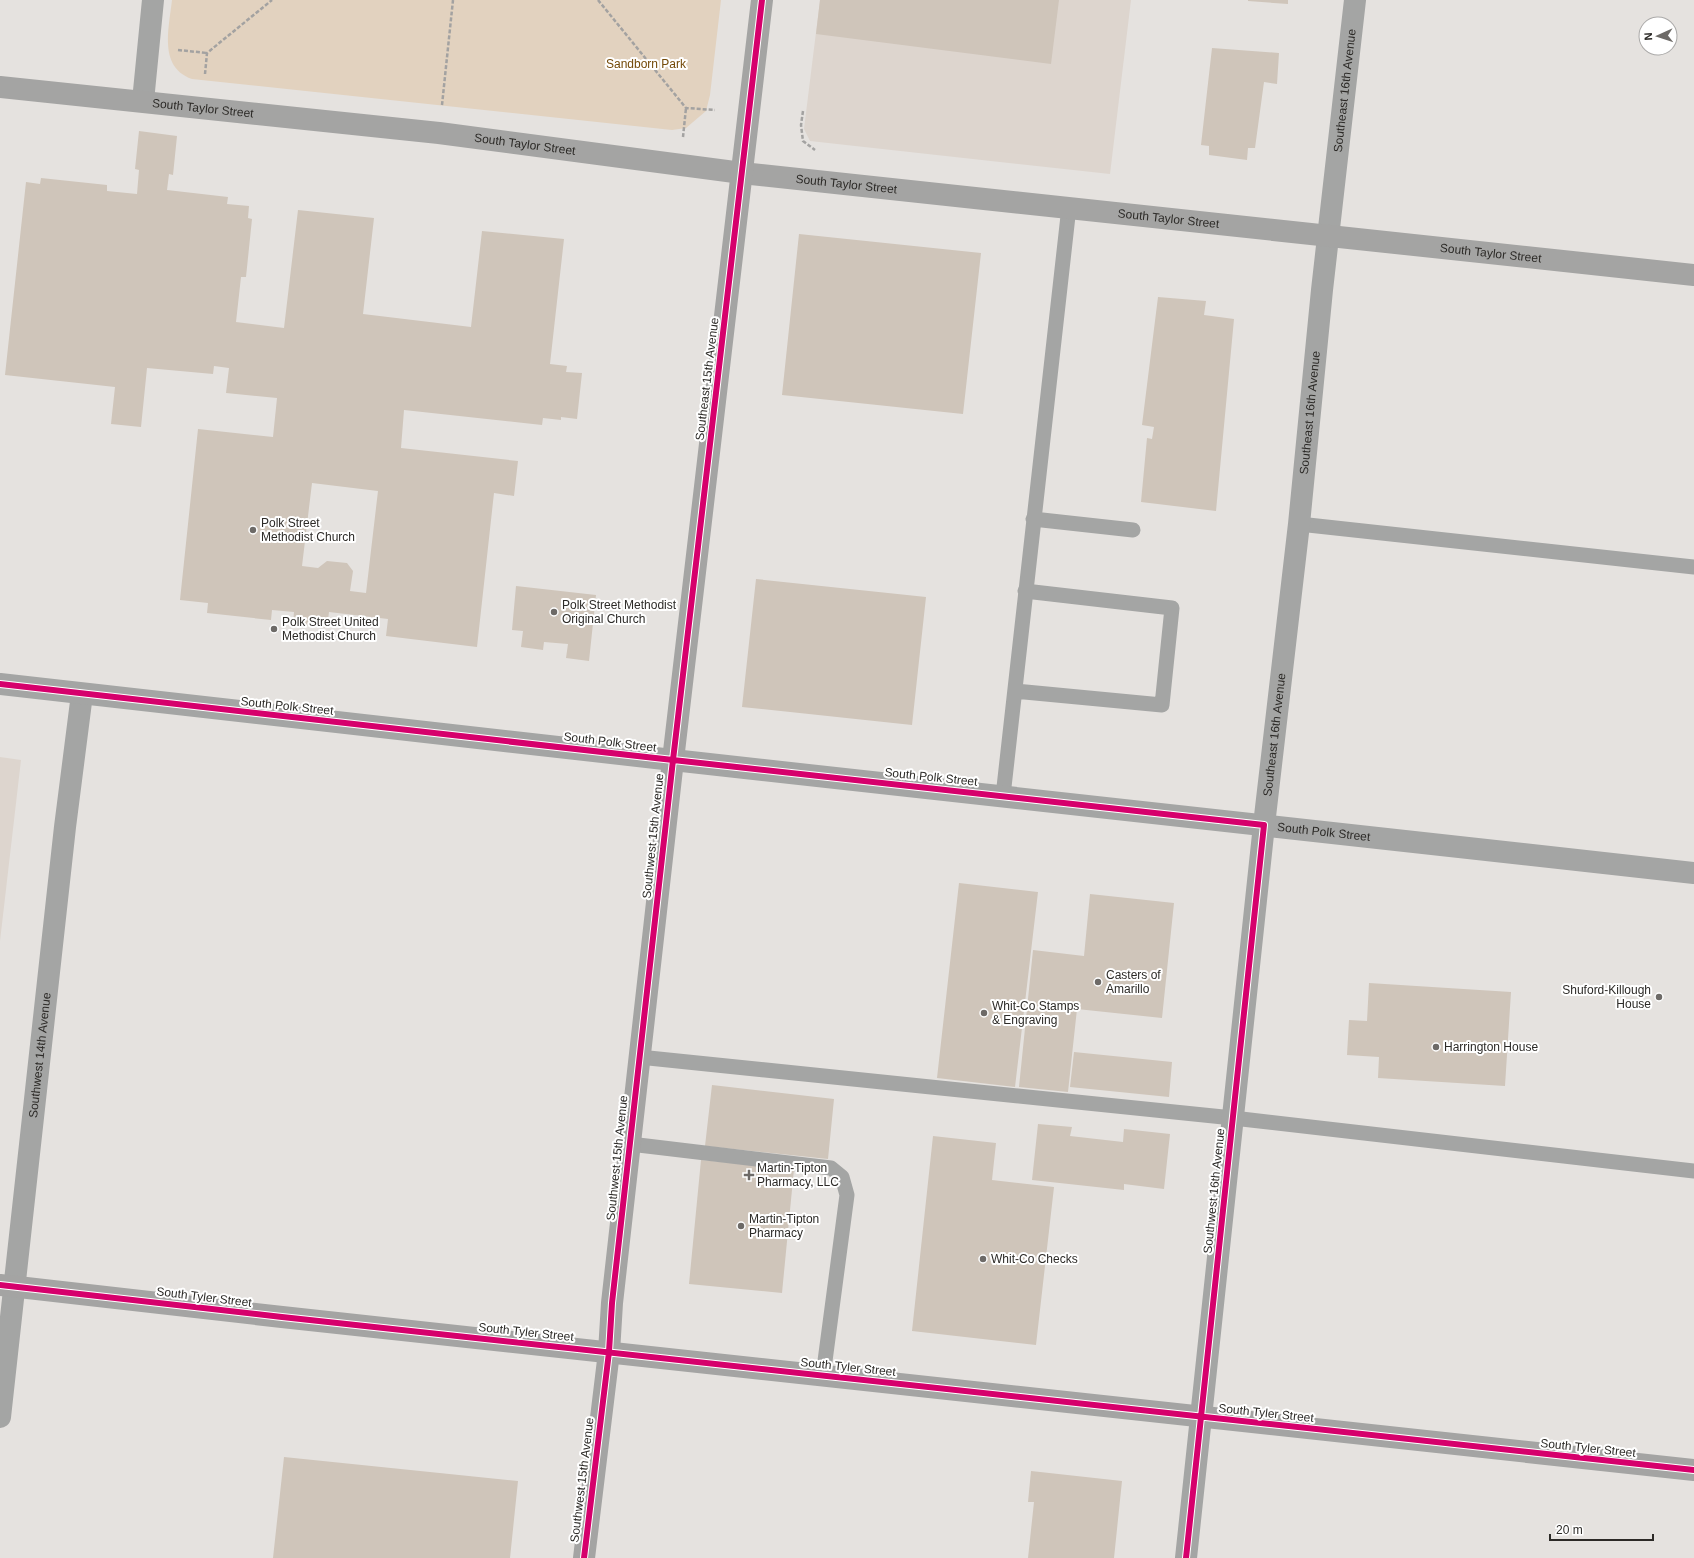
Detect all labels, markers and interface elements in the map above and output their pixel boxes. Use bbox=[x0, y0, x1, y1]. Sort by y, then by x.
north arrow bbox=[1638, 16, 1678, 56]
street label: Southeast 16th Avenue bbox=[1331, 28, 1359, 153]
text: N bbox=[1642, 32, 1654, 41]
park label: Sandborn Park bbox=[606, 57, 687, 71]
street label: South Taylor Street bbox=[151, 96, 255, 121]
street label: South Taylor Street bbox=[473, 131, 577, 158]
street label: South Taylor Street bbox=[795, 172, 898, 197]
street label: South Taylor Street bbox=[1117, 206, 1221, 231]
street label: South Taylor Street bbox=[1439, 241, 1543, 266]
street label: Southeast 15th Avenue bbox=[693, 316, 722, 441]
street label: Southeast 16th Avenue bbox=[1297, 350, 1323, 475]
place label: Polk Street Methodist Church bbox=[261, 516, 355, 544]
marker: Polk Street Methodist Church bbox=[248, 525, 258, 535]
place label: Polk Street Methodist Original Church bbox=[562, 598, 677, 626]
marker: Polk Street Methodist Original Church bbox=[549, 607, 559, 617]
place label: Polk Street United Methodist Church bbox=[282, 615, 379, 643]
marker: Polk Street United Methodist Church bbox=[269, 624, 279, 634]
street label: Southeast 16th Avenue bbox=[1260, 672, 1289, 797]
street label: South Polk Street bbox=[240, 694, 335, 718]
street label: South Polk Street bbox=[563, 729, 658, 755]
street label: South Polk Street bbox=[884, 765, 979, 789]
street label: Southwest 15th Avenue bbox=[639, 772, 667, 899]
street label: South Polk Street bbox=[1276, 820, 1372, 844]
place label: Casters of Amarillo bbox=[1106, 968, 1161, 996]
marker: Casters of Amarillo bbox=[1093, 977, 1103, 987]
place label: Shuford-Killough House bbox=[1562, 983, 1651, 1011]
street label: Southwest 14th Avenue bbox=[26, 991, 54, 1119]
marker: Shuford-Killough House bbox=[1654, 992, 1664, 1002]
place label: Whit-Co Stamps & Engraving bbox=[992, 999, 1079, 1027]
marker: Whit-Co Stamps & Engraving bbox=[979, 1008, 989, 1018]
place label: Harrington House bbox=[1444, 1040, 1538, 1054]
marker: Harrington House bbox=[1431, 1042, 1441, 1052]
street label: Southwest 15th Avenue bbox=[603, 1094, 631, 1221]
street label: Southwest 16th Avenue bbox=[1200, 1127, 1228, 1254]
place label: Martin-Tipton Pharmacy, LLC bbox=[757, 1161, 839, 1189]
marker: Martin-Tipton Pharmacy, LLC bbox=[744, 1170, 754, 1180]
place label: Martin-Tipton Pharmacy bbox=[749, 1212, 819, 1240]
marker: Martin-Tipton Pharmacy bbox=[736, 1221, 746, 1231]
place label: Whit-Co Checks bbox=[991, 1252, 1078, 1266]
marker: Whit-Co Checks bbox=[978, 1254, 988, 1264]
street label: South Tyler Street bbox=[156, 1284, 253, 1310]
street label: South Tyler Street bbox=[478, 1320, 575, 1344]
street label: South Tyler Street bbox=[800, 1355, 897, 1379]
street label: South Tyler Street bbox=[1218, 1401, 1315, 1425]
street label: Southwest 15th Avenue bbox=[567, 1416, 597, 1543]
street label: South Tyler Street bbox=[1540, 1436, 1637, 1460]
scale bar bbox=[1550, 1516, 1653, 1542]
text: 20 m bbox=[1556, 1523, 1583, 1537]

